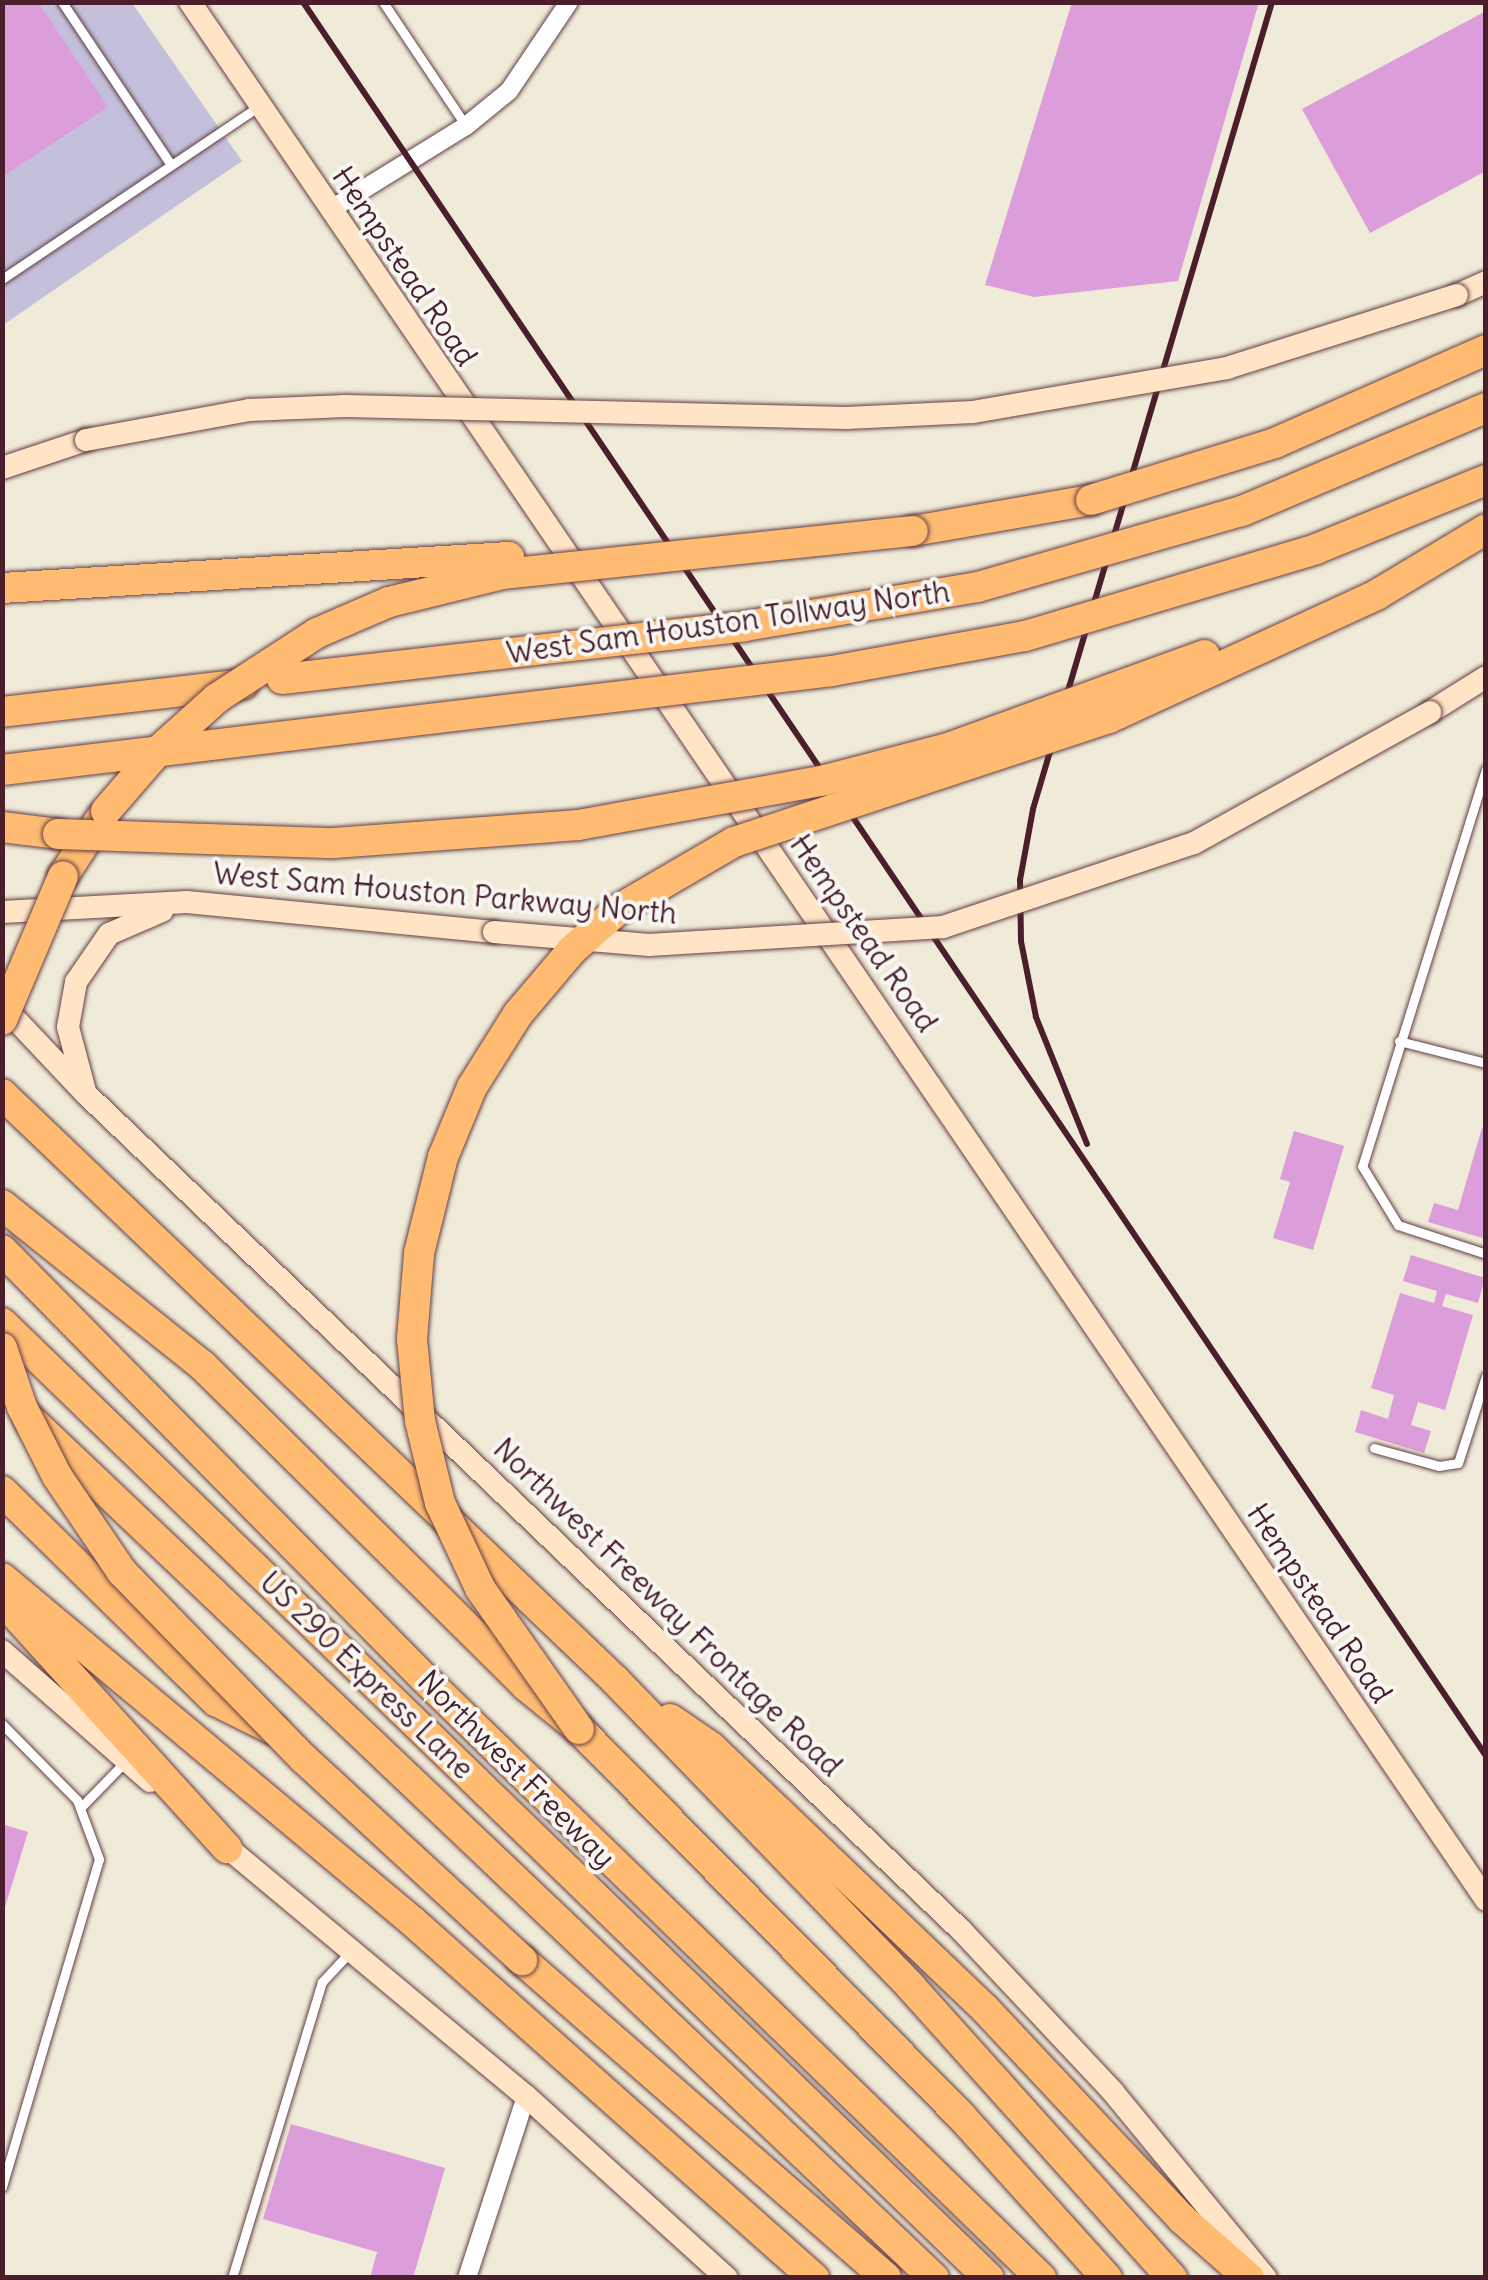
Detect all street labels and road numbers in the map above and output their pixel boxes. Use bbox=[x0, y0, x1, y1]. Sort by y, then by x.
street label: Hempstead Road bbox=[325, 159, 485, 373]
street label: West Sam Houston Tollway North bbox=[504, 573, 952, 671]
street label: Hempstead Road bbox=[783, 827, 945, 1039]
street label: West Sam Houston Parkway North bbox=[212, 855, 678, 931]
street label: Northwest Freeway Frontage Road bbox=[486, 1431, 850, 1783]
street label: Hempstead Road bbox=[1240, 1496, 1400, 1710]
street label: US 290 Express Lane bbox=[253, 1564, 481, 1786]
street label: Northwest Freeway bbox=[411, 1663, 623, 1875]

